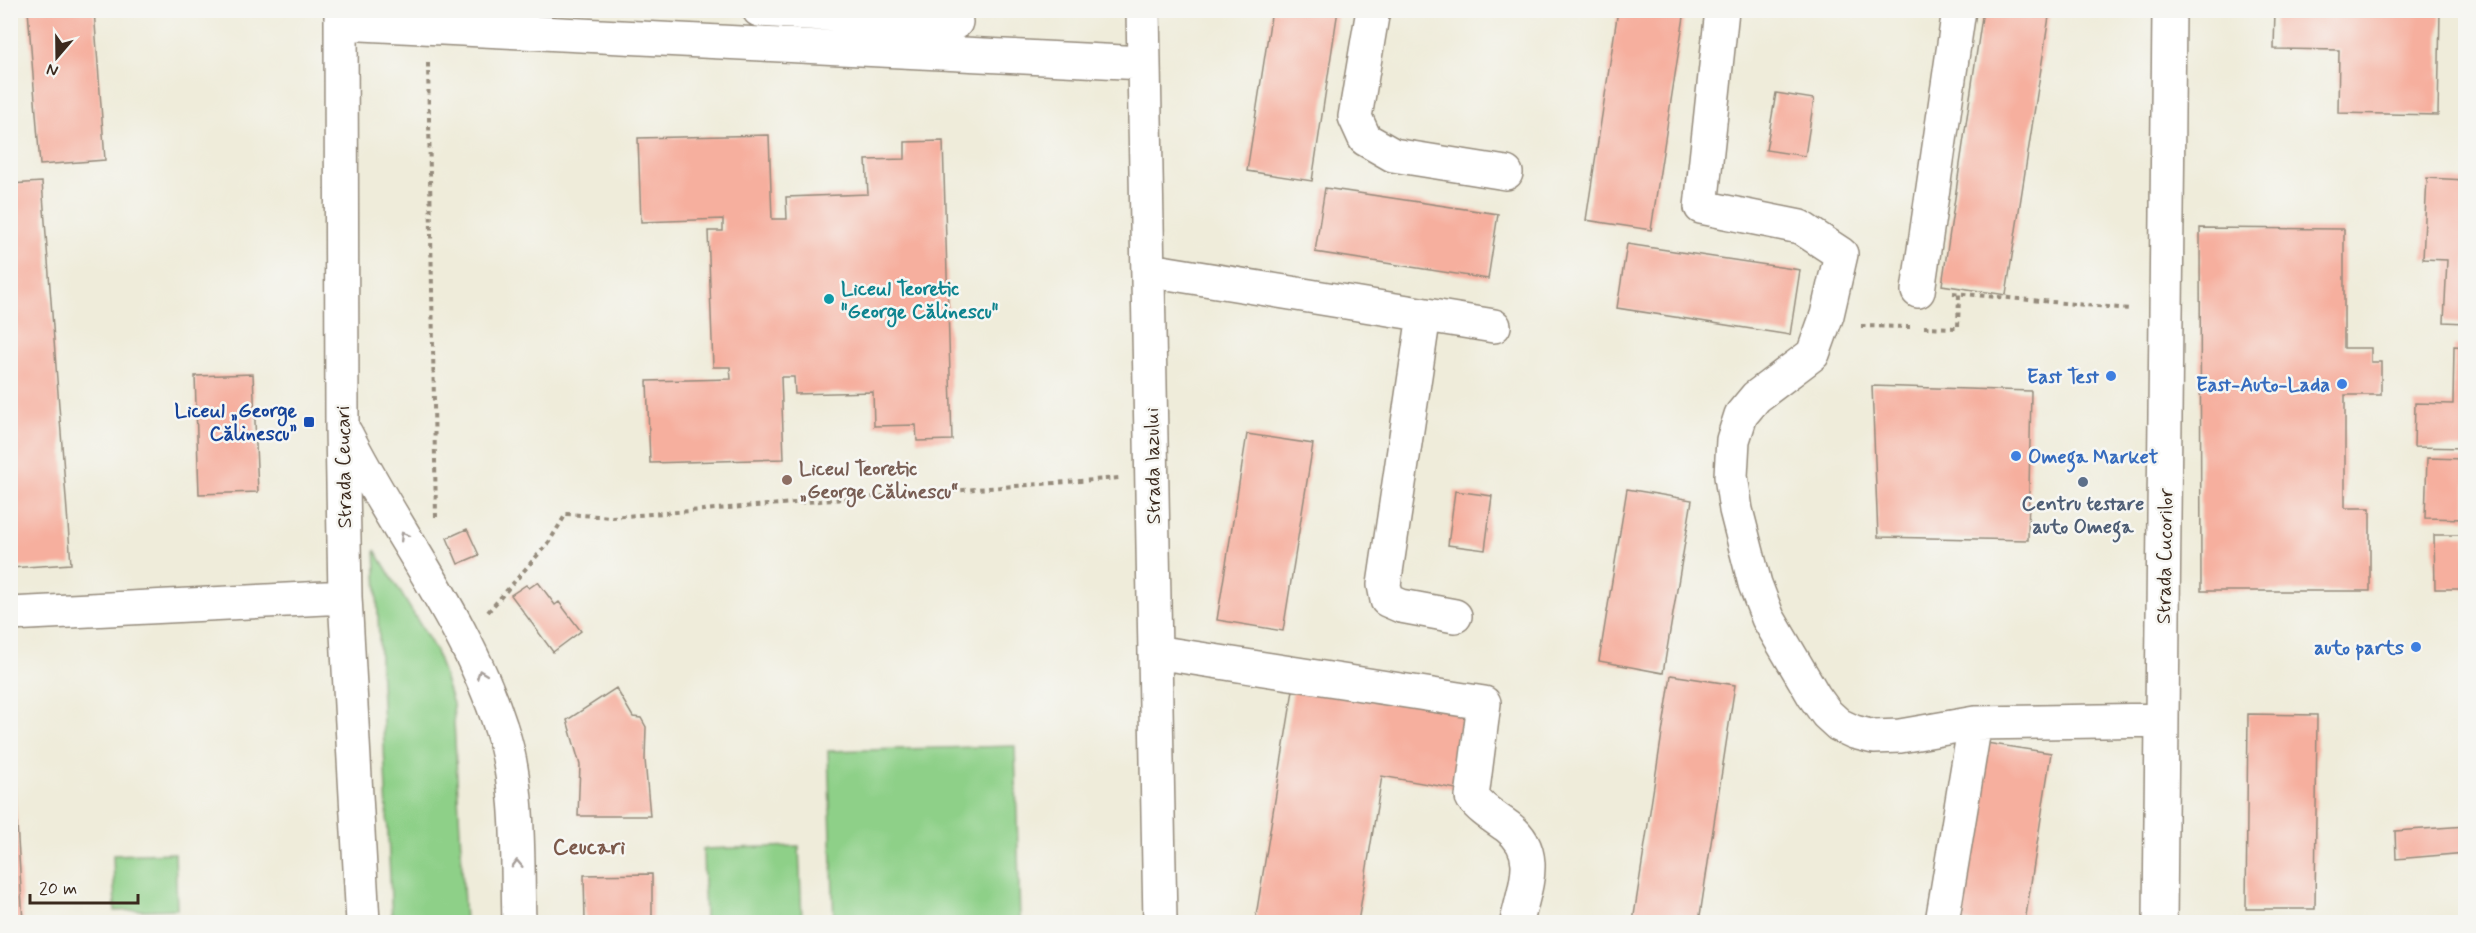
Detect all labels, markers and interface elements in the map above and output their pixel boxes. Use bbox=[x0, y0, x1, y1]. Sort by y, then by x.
north arrow bbox=[27, 27, 87, 87]
text: N bbox=[44, 58, 61, 81]
place label: Liceul Teoretic "George Călinescu" bbox=[841, 276, 999, 328]
marker: Liceul Teoretic "George Călinescu" bbox=[822, 292, 836, 306]
place label: East Test bbox=[2027, 364, 2099, 391]
marker: East Test bbox=[2104, 369, 2118, 383]
place label: East-Auto-Lada bbox=[2196, 372, 2330, 399]
marker: East-Auto-Lada bbox=[2335, 377, 2349, 391]
place label: Liceul „George Călinescu” bbox=[175, 398, 298, 448]
street label: Strada Ceucari bbox=[330, 405, 359, 529]
street label: Strada Iazului bbox=[1139, 407, 1168, 525]
marker: Liceul „George Călinescu” bbox=[302, 415, 316, 429]
place label: Omega Market bbox=[2028, 444, 2159, 473]
marker: Omega Market bbox=[2009, 449, 2023, 463]
place label: Liceul Teoretic „George Călinescu“ bbox=[799, 456, 958, 508]
marker: Liceul Teoretic „George Călinescu“ bbox=[780, 473, 794, 487]
marker: Centru testare auto Omega bbox=[2076, 475, 2090, 489]
street label: Strada Cucorilor bbox=[2151, 487, 2180, 624]
place label: Centru testare auto Omega bbox=[2022, 491, 2144, 543]
one-way arrow bbox=[399, 532, 411, 542]
place label: auto parts bbox=[2314, 635, 2404, 662]
marker: auto parts bbox=[2409, 640, 2423, 654]
one-way arrow bbox=[476, 669, 488, 680]
district label: Ceucari bbox=[553, 834, 625, 862]
one-way arrow bbox=[511, 860, 524, 869]
scale bar bbox=[30, 867, 138, 905]
text: 20 m bbox=[39, 877, 77, 901]

